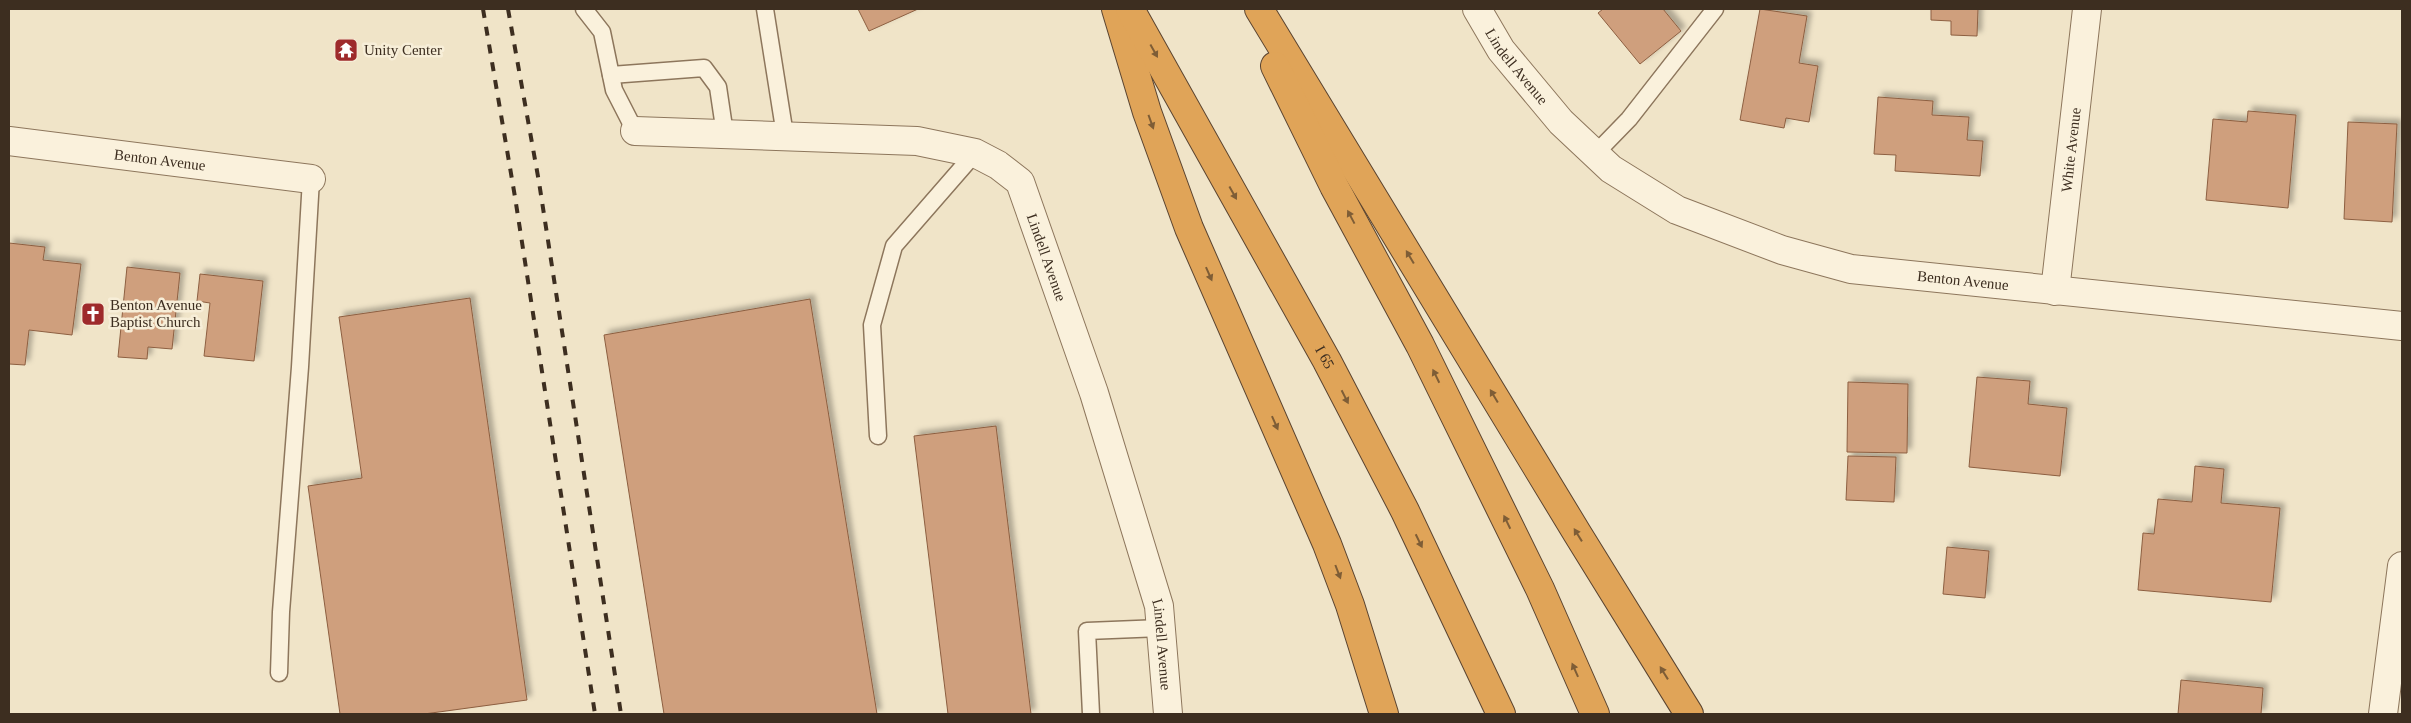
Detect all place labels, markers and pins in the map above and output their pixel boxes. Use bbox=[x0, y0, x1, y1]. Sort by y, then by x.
temple icon: Unity Center bbox=[333, 37, 359, 63]
place label: Unity Center bbox=[364, 42, 442, 58]
place label: Benton Avenue Baptist Church bbox=[110, 297, 202, 330]
church icon: Benton Avenue Baptist Church bbox=[80, 301, 106, 327]

